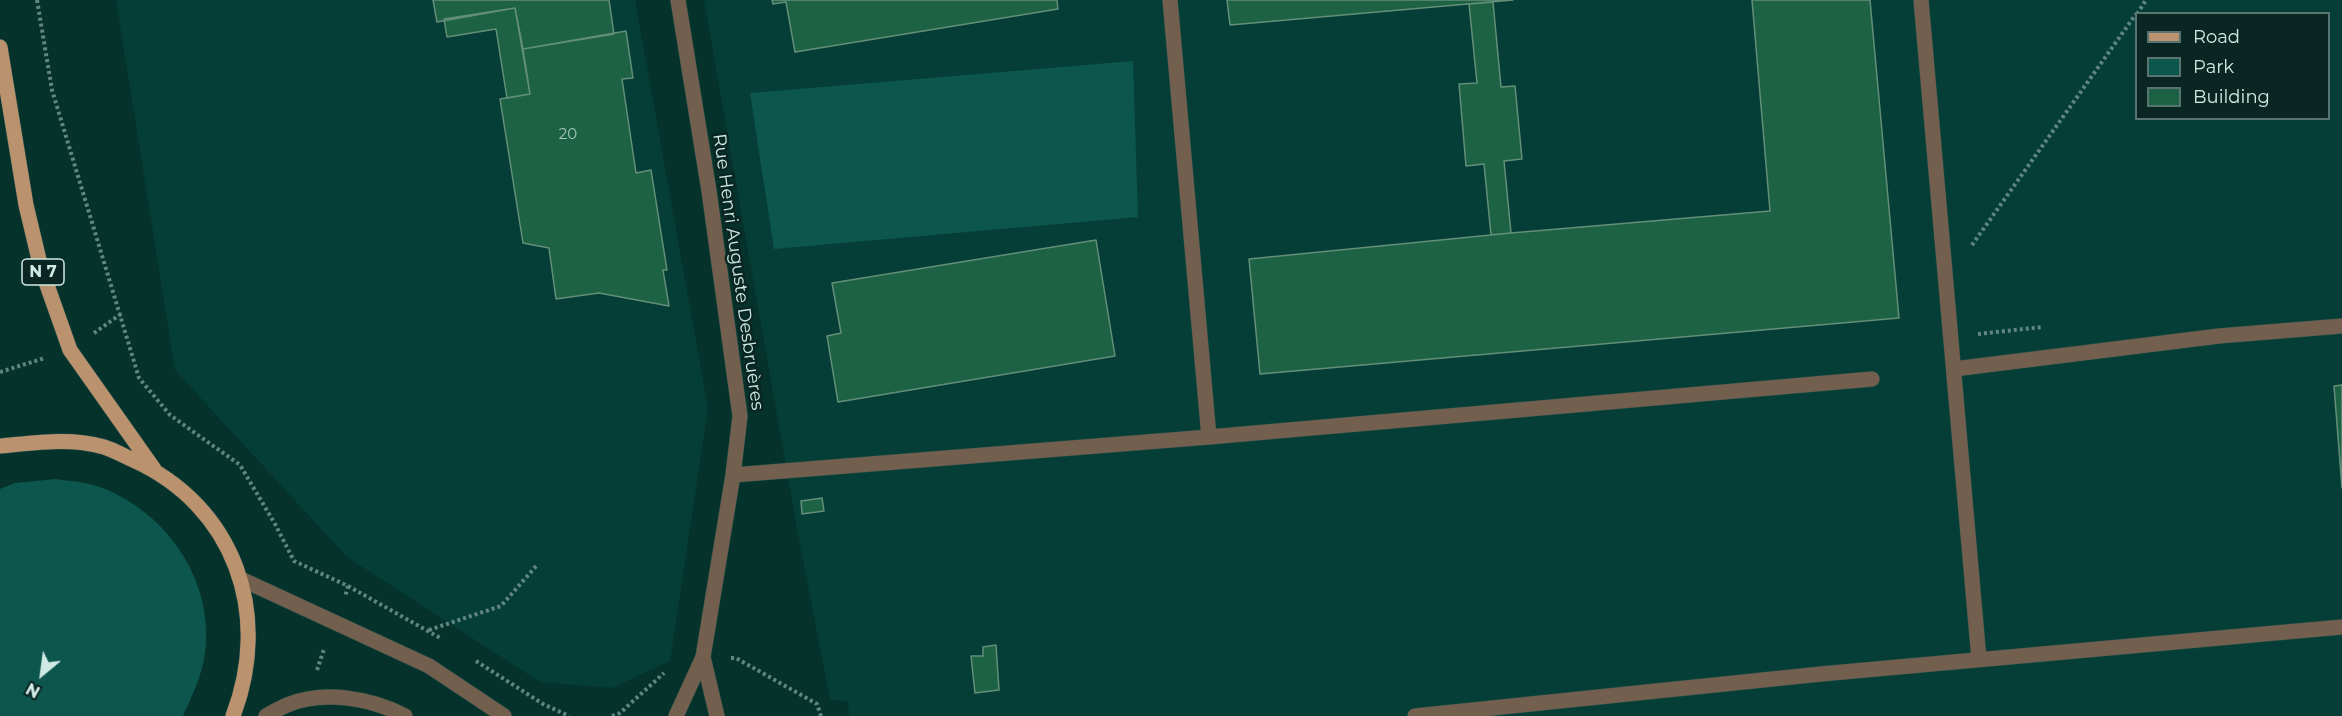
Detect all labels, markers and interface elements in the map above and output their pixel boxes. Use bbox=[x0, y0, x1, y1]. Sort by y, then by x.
legend bbox=[2135, 12, 2330, 120]
text: Road bbox=[2193, 26, 2240, 48]
text: Park bbox=[2193, 56, 2234, 78]
text: Building bbox=[2193, 86, 2270, 108]
house number: 20 bbox=[559, 126, 577, 144]
street label: Rue Henri Auguste Desbruères bbox=[708, 132, 768, 412]
road number: N 7 bbox=[22, 259, 64, 285]
north arrow bbox=[12, 644, 72, 704]
text: N bbox=[23, 679, 43, 702]

